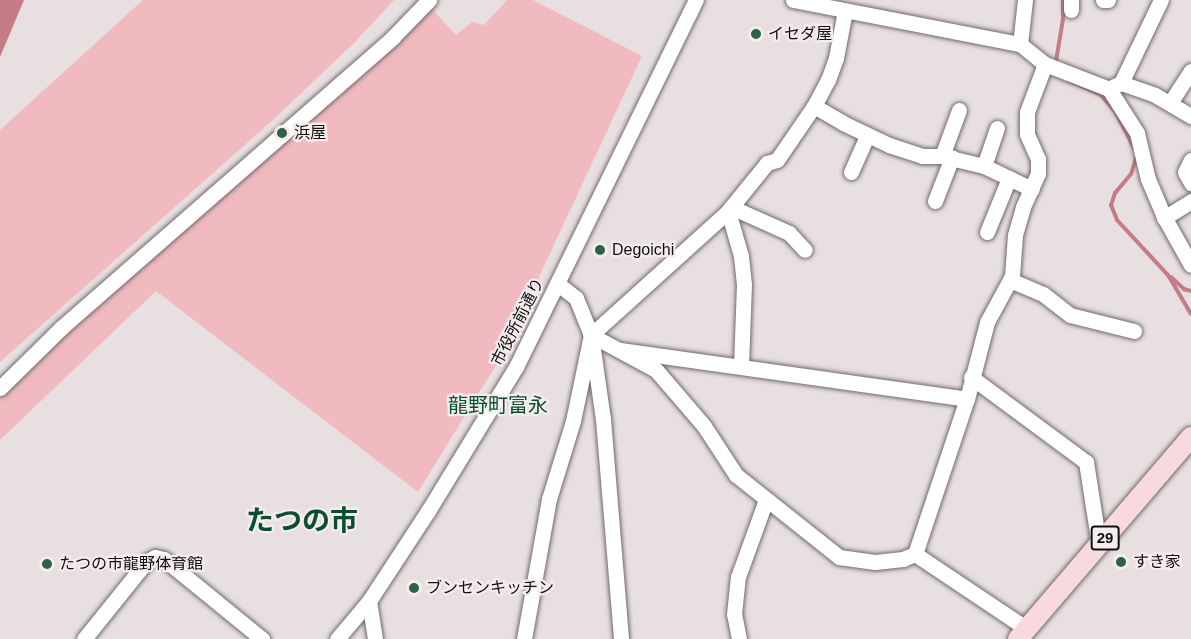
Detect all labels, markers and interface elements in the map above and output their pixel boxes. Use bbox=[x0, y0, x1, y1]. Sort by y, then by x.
place label: イセダ屋 bbox=[768, 24, 832, 44]
marker: イセダ屋 bbox=[749, 27, 763, 41]
place label: 浜屋 bbox=[294, 123, 326, 143]
marker: 浜屋 bbox=[275, 126, 289, 140]
place label: Degoichi bbox=[612, 240, 674, 260]
marker: Degoichi bbox=[593, 243, 607, 257]
street label: 市役所前通り bbox=[488, 275, 548, 369]
district label: 龍野町富永 bbox=[448, 393, 548, 417]
district label: たつの市 bbox=[246, 504, 358, 538]
road number: 29 bbox=[1090, 526, 1120, 550]
place label: すき家 bbox=[1133, 552, 1181, 572]
place label: たつの市龍野体育館 bbox=[59, 554, 203, 574]
marker: すき家 bbox=[1114, 555, 1128, 569]
marker: たつの市龍野体育館 bbox=[40, 557, 54, 571]
place label: ブンセンキッチン bbox=[426, 578, 554, 598]
marker: ブンセンキッチン bbox=[407, 581, 421, 595]

